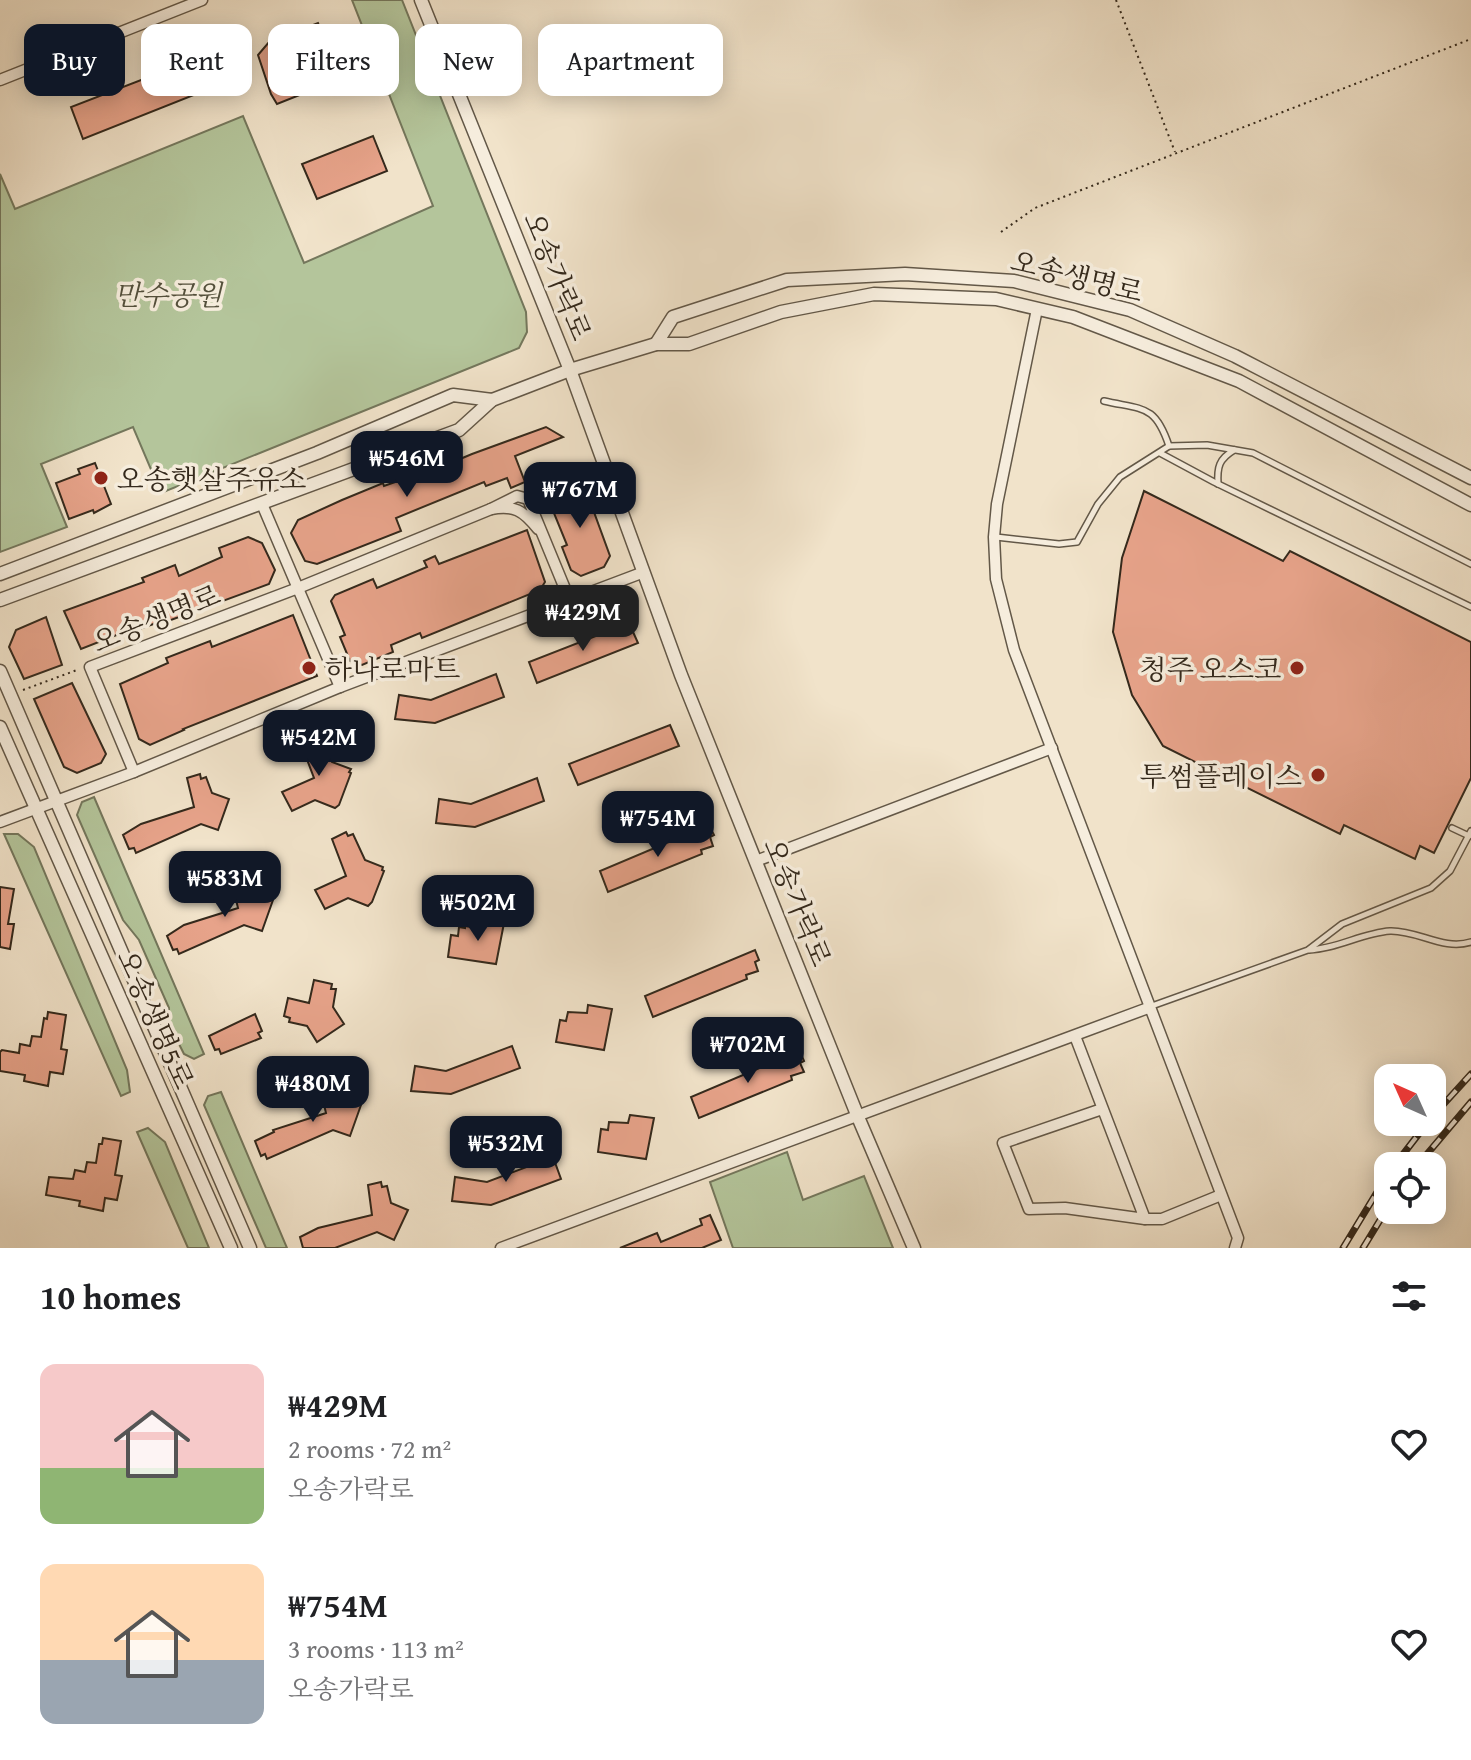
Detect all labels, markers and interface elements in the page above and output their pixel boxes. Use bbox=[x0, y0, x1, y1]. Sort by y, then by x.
chip: Buy bbox=[24, 24, 125, 96]
chip: Rent bbox=[141, 24, 252, 96]
chip: Filters bbox=[268, 24, 399, 96]
chip: New bbox=[415, 24, 522, 96]
chip: Apartment bbox=[538, 24, 723, 96]
street label: 오송가락로 bbox=[514, 206, 602, 346]
street label: 오송생명로 bbox=[1006, 240, 1148, 312]
park label: 만수공원 bbox=[114, 274, 224, 315]
pin: ₩546M bbox=[351, 431, 463, 499]
text: ₩546M bbox=[369, 437, 445, 476]
place label: 오송햇살주유소 bbox=[117, 458, 306, 499]
pin: ₩767M bbox=[524, 462, 636, 530]
text: ₩767M bbox=[542, 468, 618, 507]
marker: 오송햇살주유소 bbox=[92, 469, 110, 487]
street label: 오송생명로 bbox=[86, 574, 226, 662]
pin: ₩429M bbox=[527, 585, 639, 653]
text: ₩429M bbox=[545, 591, 621, 630]
place label: 하나로마트 bbox=[325, 648, 460, 689]
place label: 청주 오스코 bbox=[1140, 648, 1281, 689]
marker: 하나로마트 bbox=[300, 659, 318, 677]
marker: 청주 오스코 bbox=[1288, 659, 1306, 677]
pin: ₩542M bbox=[263, 710, 375, 778]
text: ₩542M bbox=[281, 716, 357, 755]
place label: 투썸플레이스 bbox=[1140, 755, 1302, 796]
marker: 투썸플레이스 bbox=[1309, 766, 1327, 784]
pin: ₩754M bbox=[602, 791, 714, 859]
text: ₩754M bbox=[620, 797, 696, 836]
street label: 오송가락로 bbox=[754, 832, 842, 972]
pin: ₩583M bbox=[169, 851, 281, 919]
text: ₩583M bbox=[187, 857, 263, 896]
pin: ₩502M bbox=[422, 875, 534, 943]
text: ₩502M bbox=[440, 881, 516, 920]
street label: 오송생명5로 bbox=[107, 943, 205, 1095]
pin: ₩702M bbox=[692, 1017, 804, 1085]
text: ₩702M bbox=[710, 1023, 786, 1062]
pin: ₩480M bbox=[257, 1056, 369, 1124]
text: ₩480M bbox=[275, 1062, 351, 1101]
north arrow bbox=[1374, 1064, 1446, 1136]
map controls bbox=[1374, 1064, 1446, 1224]
pin: ₩532M bbox=[450, 1116, 562, 1184]
text: ₩532M bbox=[468, 1122, 544, 1161]
button: locate bbox=[1374, 1152, 1446, 1224]
text: 10 homes bbox=[40, 1272, 181, 1321]
icon: filters bbox=[1387, 1274, 1431, 1318]
text: ₩429M bbox=[288, 1380, 388, 1429]
icon: home bbox=[104, 1396, 200, 1492]
icon: heart bbox=[1387, 1422, 1431, 1466]
text: 2 rooms · 72 m² bbox=[288, 1429, 451, 1468]
text: 오송가락로 bbox=[288, 1469, 414, 1508]
text: ₩754M bbox=[288, 1580, 388, 1629]
icon: home bbox=[104, 1596, 200, 1692]
icon: heart bbox=[1387, 1622, 1431, 1666]
text: 3 rooms · 113 m² bbox=[288, 1629, 464, 1668]
text: 오송가락로 bbox=[288, 1669, 414, 1708]

